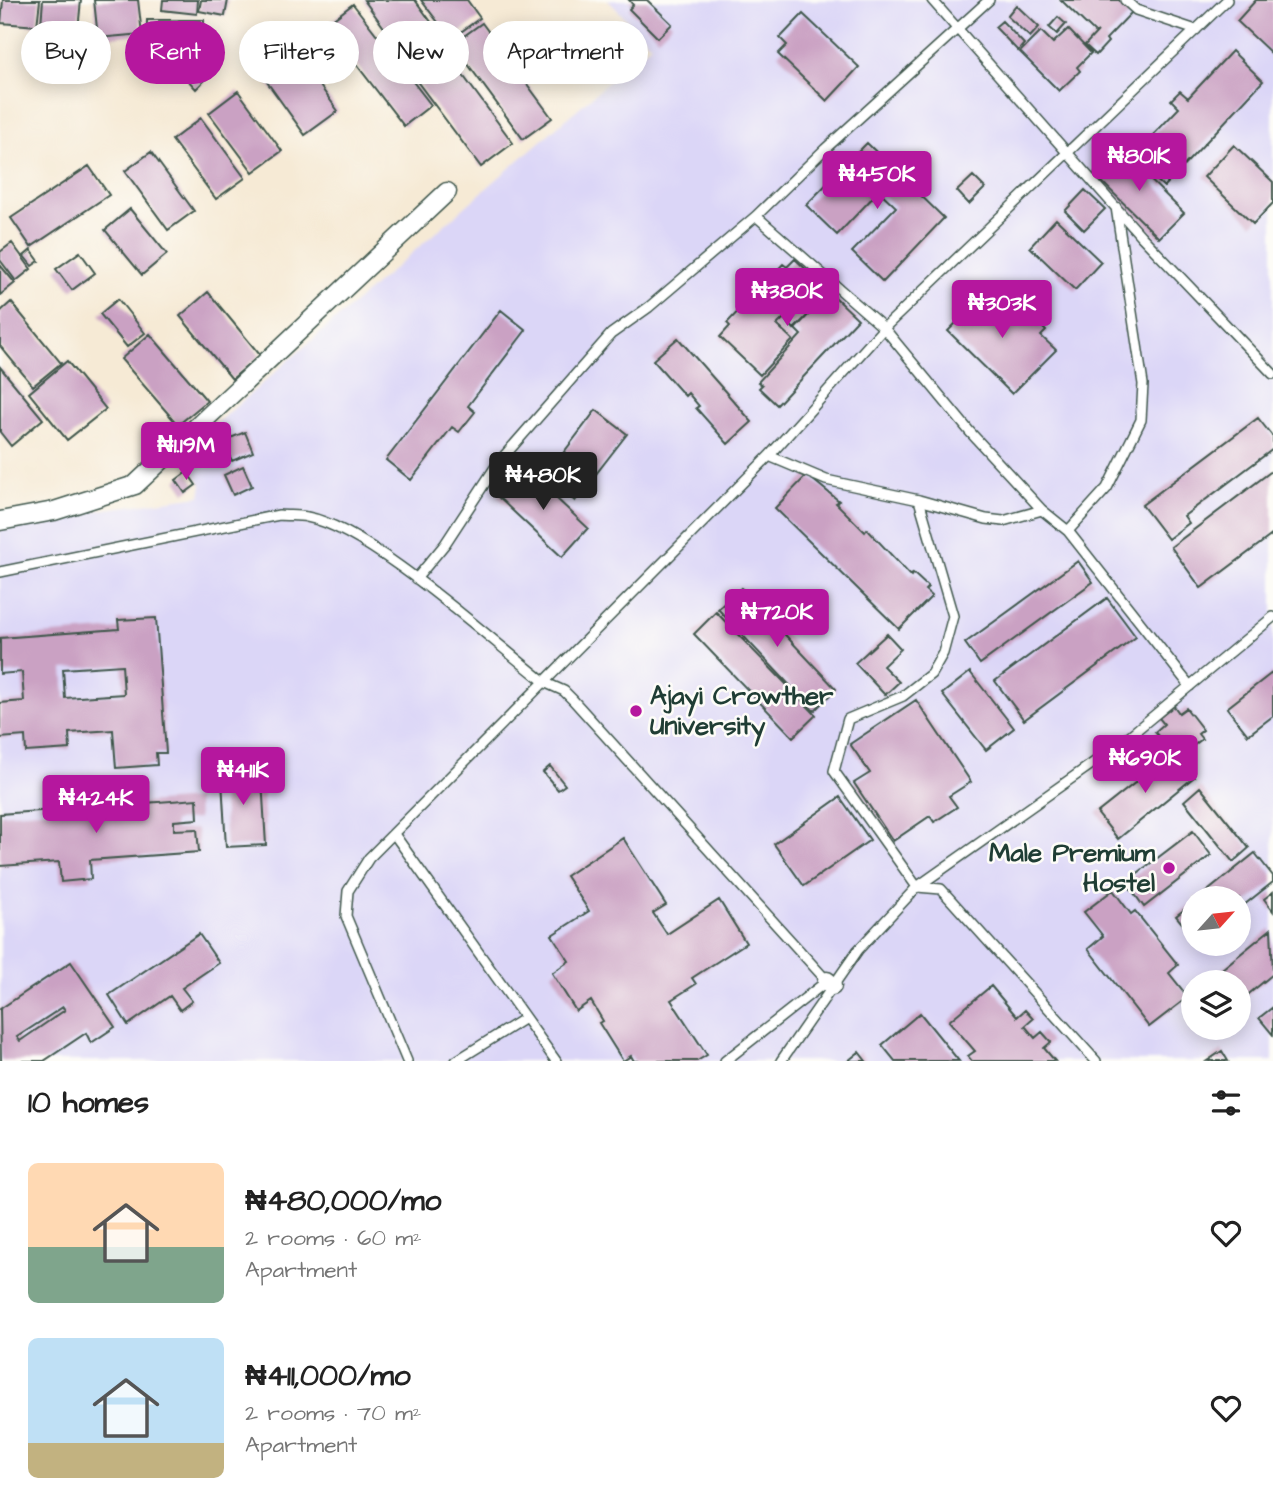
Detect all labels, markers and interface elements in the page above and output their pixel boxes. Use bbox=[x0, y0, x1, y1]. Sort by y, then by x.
chip: Buy bbox=[21, 21, 111, 84]
chip: Rent bbox=[125, 21, 225, 84]
chip: Filters bbox=[239, 21, 359, 84]
chip: New bbox=[373, 21, 469, 84]
chip: Apartment bbox=[483, 21, 648, 84]
pin: ₦801K bbox=[1090, 134, 1188, 193]
text: ₦801K bbox=[1108, 140, 1170, 172]
pin: ₦450K bbox=[828, 152, 926, 211]
text: ₦450K bbox=[839, 158, 916, 190]
pin: ₦380K bbox=[738, 268, 836, 328]
text: ₦380K bbox=[751, 275, 823, 307]
pin: ₦303K bbox=[953, 280, 1051, 340]
text: ₦303K bbox=[968, 287, 1036, 319]
pin: ₦1.19M bbox=[129, 422, 243, 482]
text: ₦1.19M bbox=[157, 429, 215, 461]
pin: ₦480K bbox=[494, 452, 592, 512]
text: ₦480K bbox=[505, 459, 581, 491]
pin: ₦720K bbox=[728, 590, 826, 649]
text: ₦720K bbox=[741, 596, 813, 628]
place label: Ajayi Crowther University bbox=[650, 678, 834, 747]
marker: Ajayi Crowther University bbox=[628, 703, 644, 719]
pin: ₦690K bbox=[1096, 736, 1194, 795]
text: ₦690K bbox=[1109, 742, 1181, 774]
pin: ₦411K bbox=[194, 748, 292, 807]
text: ₦411K bbox=[217, 754, 269, 786]
pin: ₦424K bbox=[47, 776, 145, 835]
text: ₦424K bbox=[58, 782, 134, 814]
place label: Male Premium Hostel bbox=[989, 835, 1156, 901]
marker: Male Premium Hostel bbox=[1161, 860, 1177, 876]
north arrow bbox=[1181, 886, 1251, 956]
map controls bbox=[1181, 886, 1251, 1040]
button: layers bbox=[1181, 970, 1251, 1040]
text: 10 homes bbox=[28, 1082, 149, 1124]
icon: filters bbox=[1207, 1084, 1245, 1122]
text: ₦480,000/mo bbox=[245, 1180, 441, 1222]
icon: home bbox=[84, 1191, 168, 1275]
icon: heart bbox=[1207, 1214, 1245, 1252]
text: 2 rooms · 60 m² bbox=[245, 1222, 422, 1254]
text: Apartment bbox=[245, 1254, 357, 1286]
text: ₦411,000/mo bbox=[245, 1355, 411, 1397]
icon: home bbox=[84, 1366, 168, 1450]
icon: heart bbox=[1207, 1389, 1245, 1427]
text: 2 rooms · 70 m² bbox=[245, 1397, 421, 1429]
text: Apartment bbox=[245, 1429, 357, 1461]

